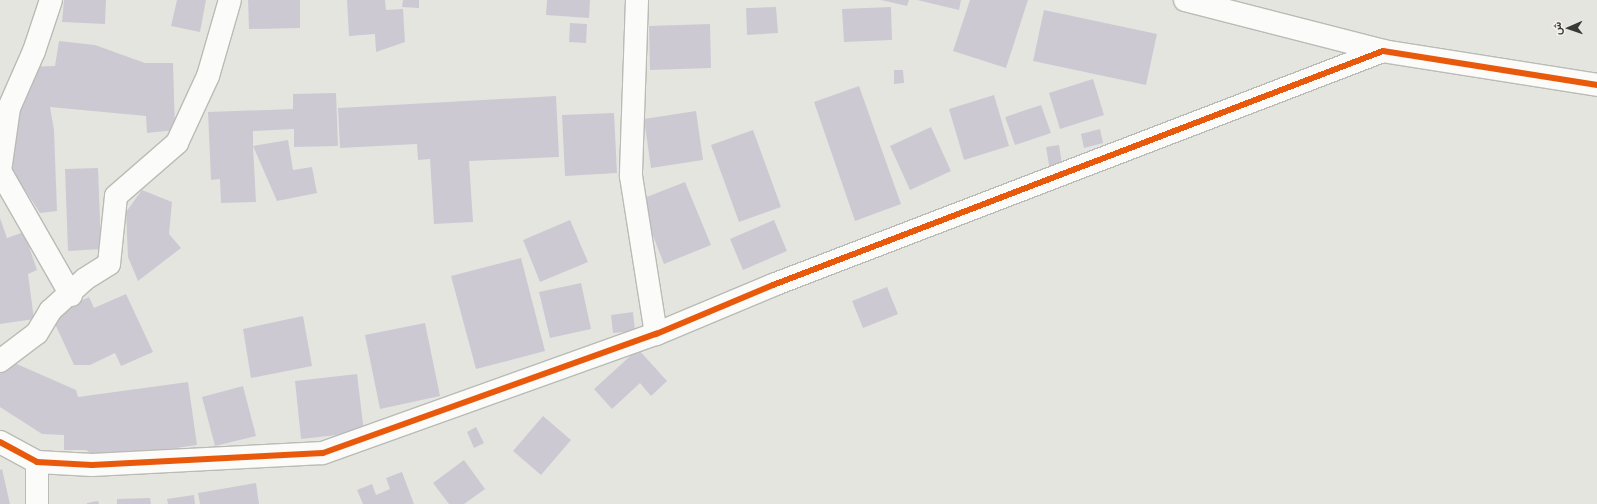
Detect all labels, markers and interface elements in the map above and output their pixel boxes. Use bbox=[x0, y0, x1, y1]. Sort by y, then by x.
north arrow bbox=[1549, 8, 1589, 48]
text: ش bbox=[1550, 22, 1564, 35]

